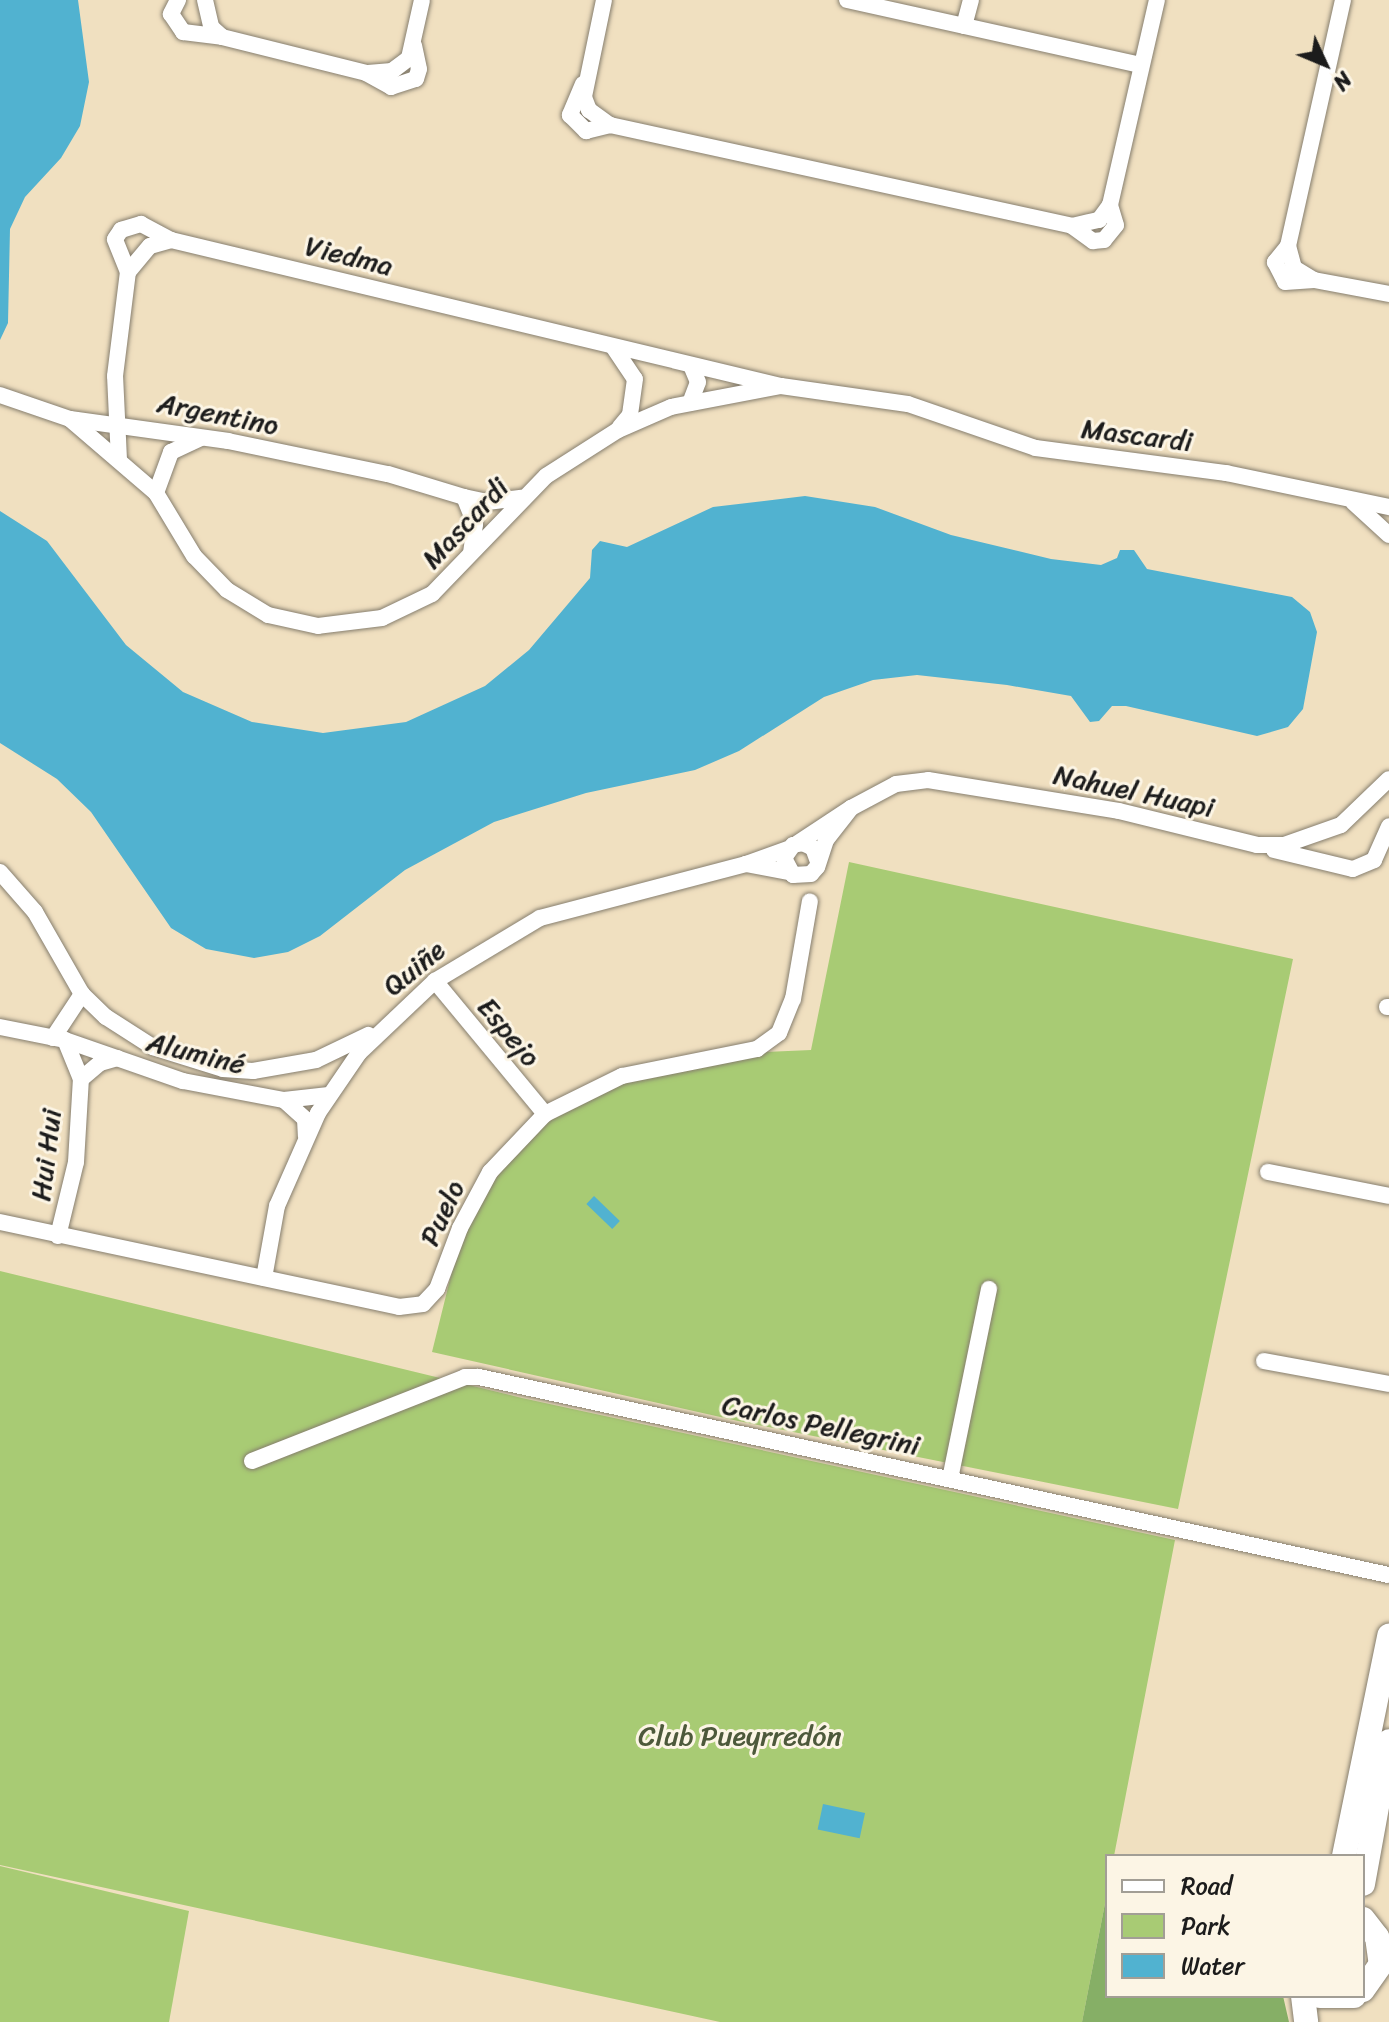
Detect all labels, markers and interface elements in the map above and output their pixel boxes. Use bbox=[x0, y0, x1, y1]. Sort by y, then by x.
north arrow bbox=[1285, 24, 1365, 104]
text: N bbox=[1323, 62, 1362, 100]
street label: Viedma bbox=[302, 229, 396, 283]
street label: Argentino bbox=[155, 386, 281, 442]
street label: Mascardi bbox=[1079, 412, 1195, 458]
street label: Mascardi bbox=[415, 471, 515, 575]
street label: Nahuel Huapi bbox=[1051, 758, 1217, 824]
street label: Quiñe bbox=[376, 933, 452, 1003]
street label: Espejo bbox=[470, 991, 548, 1073]
street label: Aluminé bbox=[143, 1025, 249, 1081]
street label: Hui Hui bbox=[24, 1107, 68, 1203]
street label: Puelo bbox=[412, 1175, 472, 1251]
street label: Carlos Pellegrini bbox=[719, 1388, 923, 1462]
park label: Club Pueyrredón bbox=[638, 1719, 842, 1753]
legend bbox=[1105, 1854, 1365, 1998]
text: Road bbox=[1181, 1865, 1232, 1907]
text: Park bbox=[1181, 1905, 1230, 1947]
text: Water bbox=[1181, 1945, 1244, 1987]

